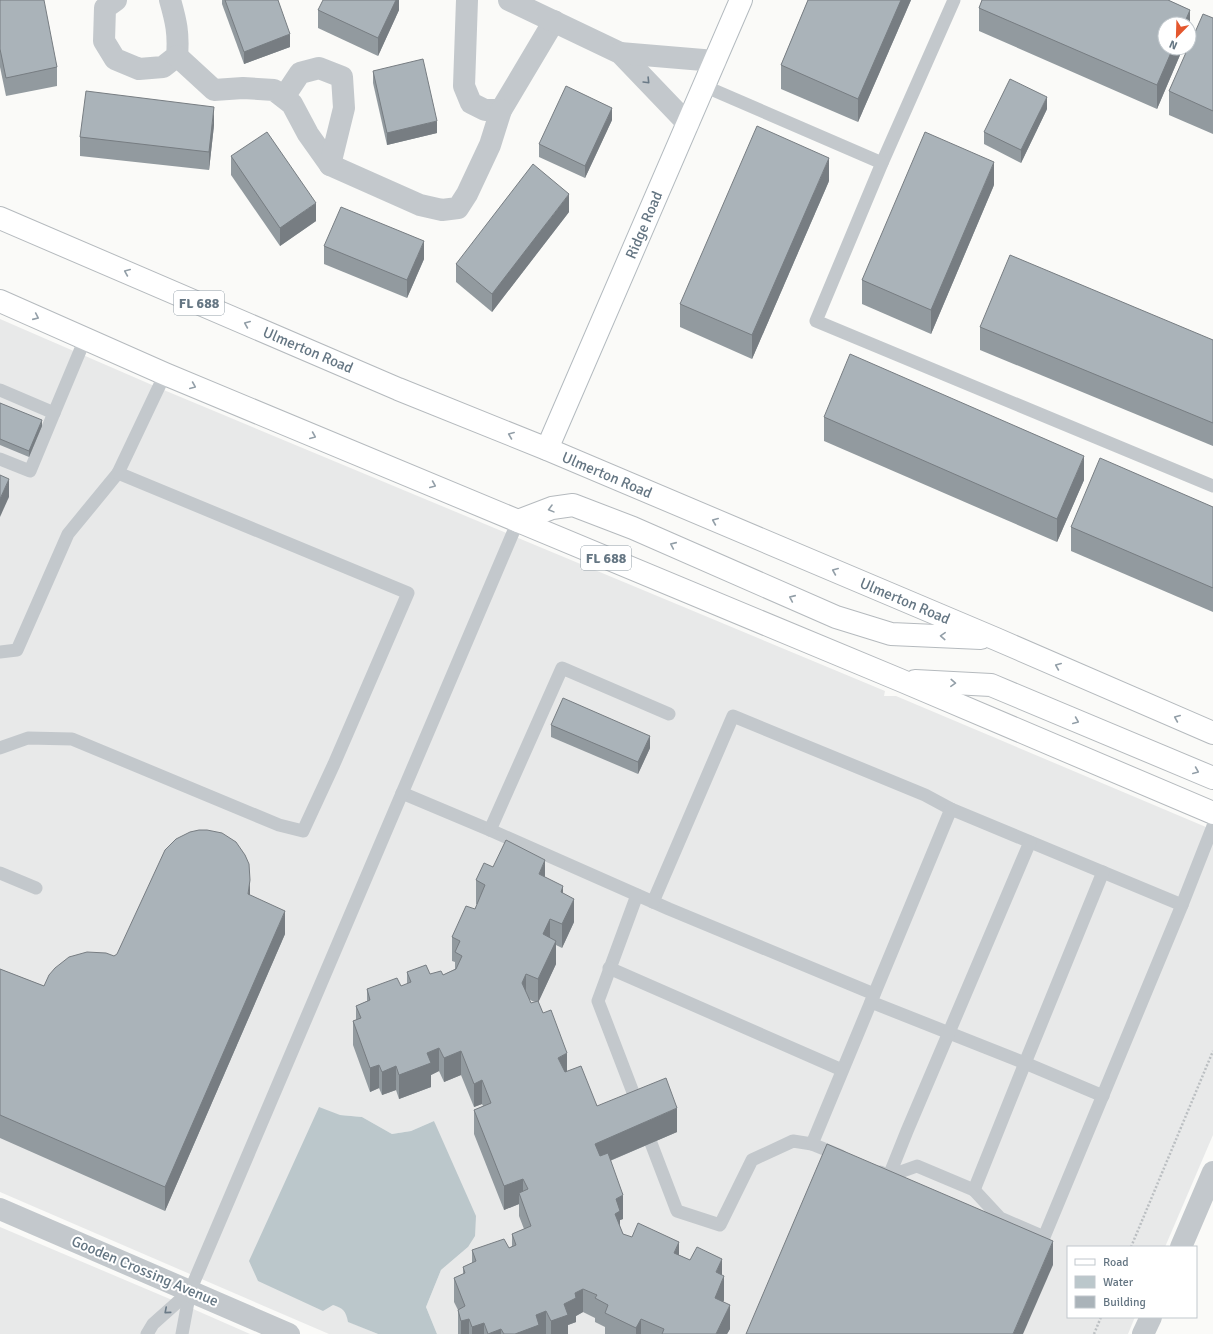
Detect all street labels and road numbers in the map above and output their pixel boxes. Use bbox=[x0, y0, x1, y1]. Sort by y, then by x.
street label: Ridge Road bbox=[622, 188, 666, 262]
road number: FL 688 bbox=[174, 291, 224, 315]
street label: Ulmerton Road bbox=[260, 323, 356, 377]
street label: Ulmerton Road bbox=[559, 448, 655, 502]
road number: FL 688 bbox=[581, 546, 631, 570]
street label: Ulmerton Road bbox=[857, 574, 953, 628]
street label: Gooden Crossing Avenue bbox=[69, 1232, 221, 1310]

